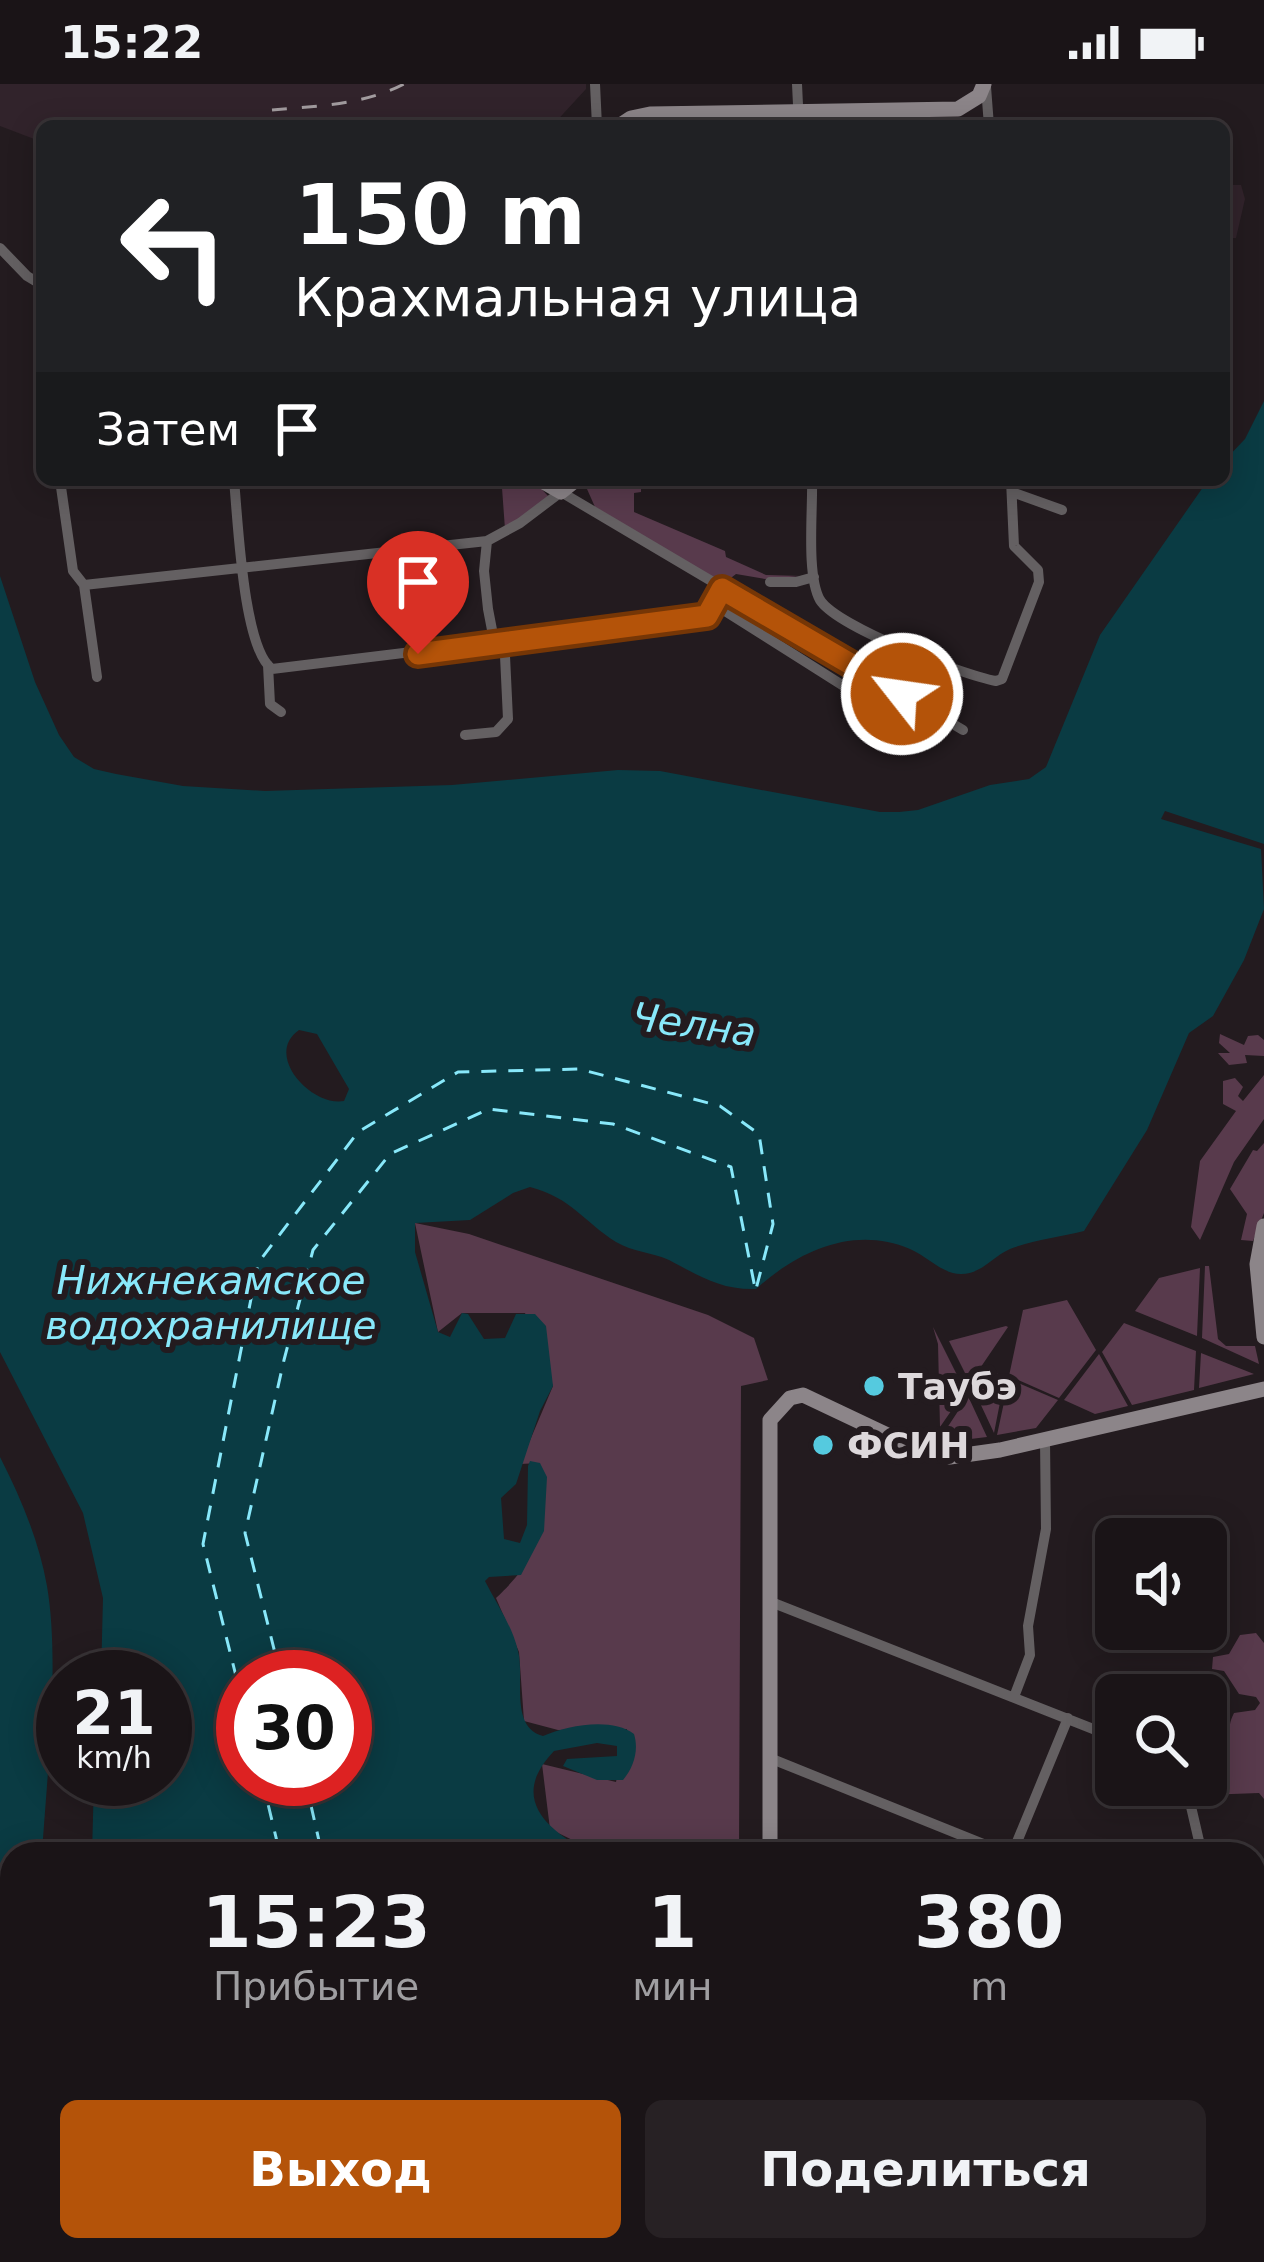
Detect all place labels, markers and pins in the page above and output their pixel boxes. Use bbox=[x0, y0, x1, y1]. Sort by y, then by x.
pin bbox=[367, 531, 469, 654]
place label: Таубэ bbox=[898, 1366, 1017, 1407]
marker: Таубэ bbox=[861, 1373, 887, 1399]
place label: ФСИН bbox=[847, 1425, 969, 1466]
marker: ФСИН bbox=[810, 1432, 836, 1458]

